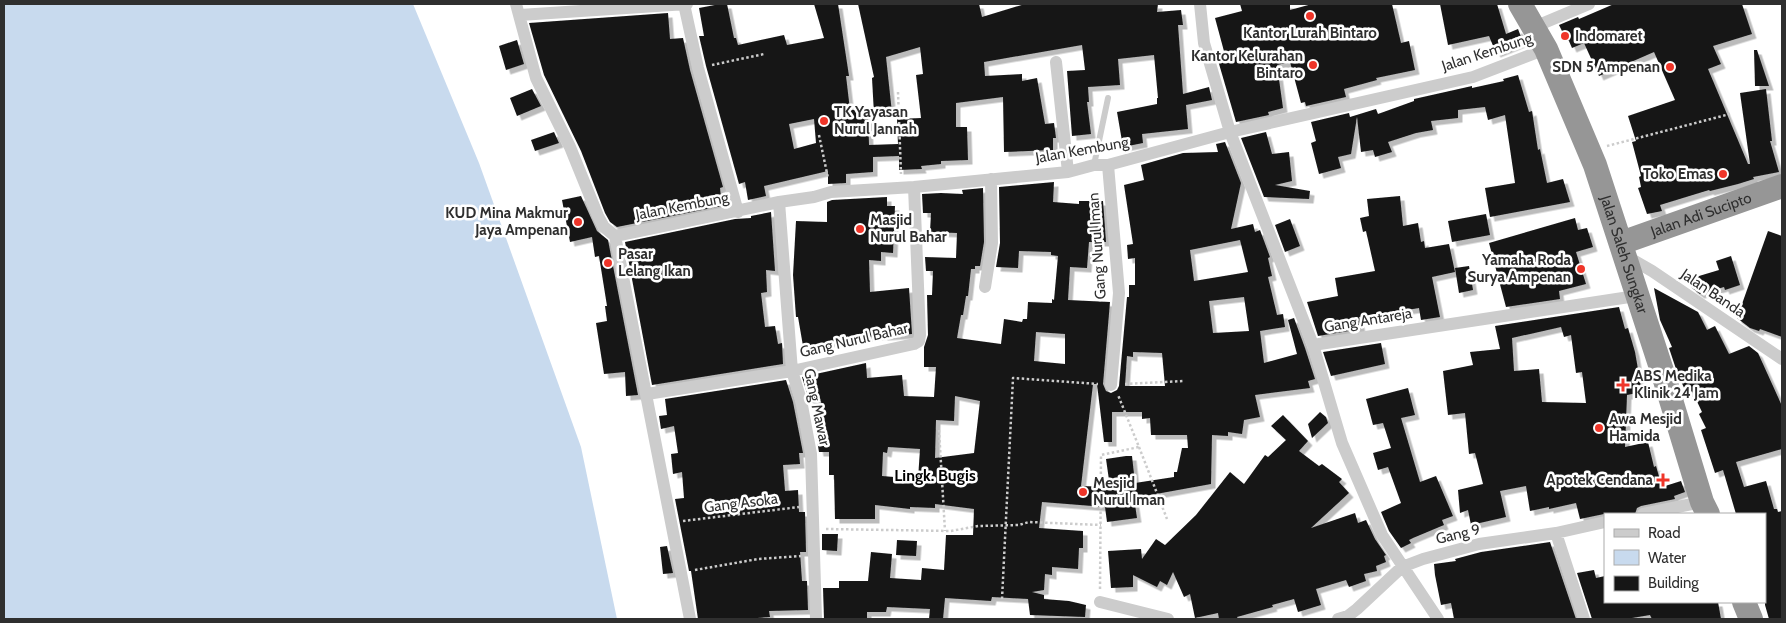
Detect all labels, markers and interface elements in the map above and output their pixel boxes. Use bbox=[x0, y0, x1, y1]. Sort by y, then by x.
marker: Kantor Lurah Bintaro bbox=[1304, 10, 1316, 22]
place label: Kantor Lurah Bintaro bbox=[1243, 24, 1377, 42]
place label: Indomaret bbox=[1575, 27, 1643, 45]
street label: Jalan Kembung bbox=[1438, 29, 1535, 75]
marker: Indomaret bbox=[1559, 30, 1571, 42]
place label: Kantor Kelurahan Bintaro bbox=[1191, 47, 1303, 82]
place label: SDN 5 Ampenan bbox=[1552, 58, 1660, 76]
marker: Kantor Kelurahan Bintaro bbox=[1307, 59, 1319, 71]
marker: SDN 5 Ampenan bbox=[1664, 61, 1676, 73]
place label: TK Yayasan Nurul Jannah bbox=[834, 103, 917, 138]
marker: TK Yayasan Nurul Jannah bbox=[818, 115, 830, 127]
street label: Jalan Kembung bbox=[1033, 133, 1130, 167]
place label: Toko Emas bbox=[1643, 165, 1713, 183]
marker: Toko Emas bbox=[1717, 168, 1729, 180]
street label: Jalan Kembung bbox=[633, 188, 730, 224]
street label: Jalan Adi Sucipto bbox=[1647, 189, 1754, 241]
street label: Gang Nurul Iman bbox=[1084, 192, 1110, 300]
street label: Jalan Saleh Sungkar bbox=[1596, 192, 1652, 316]
place label: KUD Mina Makmur Jaya Ampenan bbox=[445, 204, 568, 239]
place label: Masjid Nurul Bahar bbox=[870, 211, 947, 246]
marker: KUD Mina Makmur Jaya Ampenan bbox=[572, 216, 584, 228]
marker: Masjid Nurul Bahar bbox=[854, 223, 866, 235]
place label: Pasar Lelang Ikan bbox=[618, 245, 691, 280]
place label: Yamaha Roda Surya Ampenan bbox=[1468, 251, 1572, 286]
marker: Pasar Lelang Ikan bbox=[602, 257, 614, 269]
marker: Yamaha Roda Surya Ampenan bbox=[1575, 263, 1587, 275]
street label: Jalan Banda bbox=[1677, 264, 1749, 321]
street label: Gang Antareja bbox=[1323, 304, 1414, 336]
street label: Gang Nurul Bahar bbox=[798, 319, 910, 361]
street label: Gang Mawar bbox=[800, 367, 834, 447]
place label: ABS Medika Klinik 24 Jam bbox=[1634, 367, 1719, 402]
marker: ABS Medika Klinik 24 Jam bbox=[1616, 378, 1630, 392]
place label: Awa Mesjid Hamida bbox=[1609, 410, 1682, 445]
marker: Awa Mesjid Hamida bbox=[1593, 422, 1605, 434]
district label: Lingk. Bugis bbox=[894, 466, 976, 485]
place label: Apotek Cendana bbox=[1546, 471, 1654, 489]
place label: Mesjid Nurul Iman bbox=[1093, 474, 1165, 509]
marker: Apotek Cendana bbox=[1657, 474, 1669, 486]
marker: Mesjid Nurul Iman bbox=[1077, 486, 1089, 498]
street label: Gang Asoka bbox=[703, 489, 780, 516]
legend bbox=[1604, 513, 1766, 603]
street label: Gang 9 bbox=[1434, 520, 1482, 548]
text: Road bbox=[1648, 524, 1681, 542]
text: Water bbox=[1648, 549, 1686, 567]
text: Building bbox=[1648, 574, 1699, 592]

